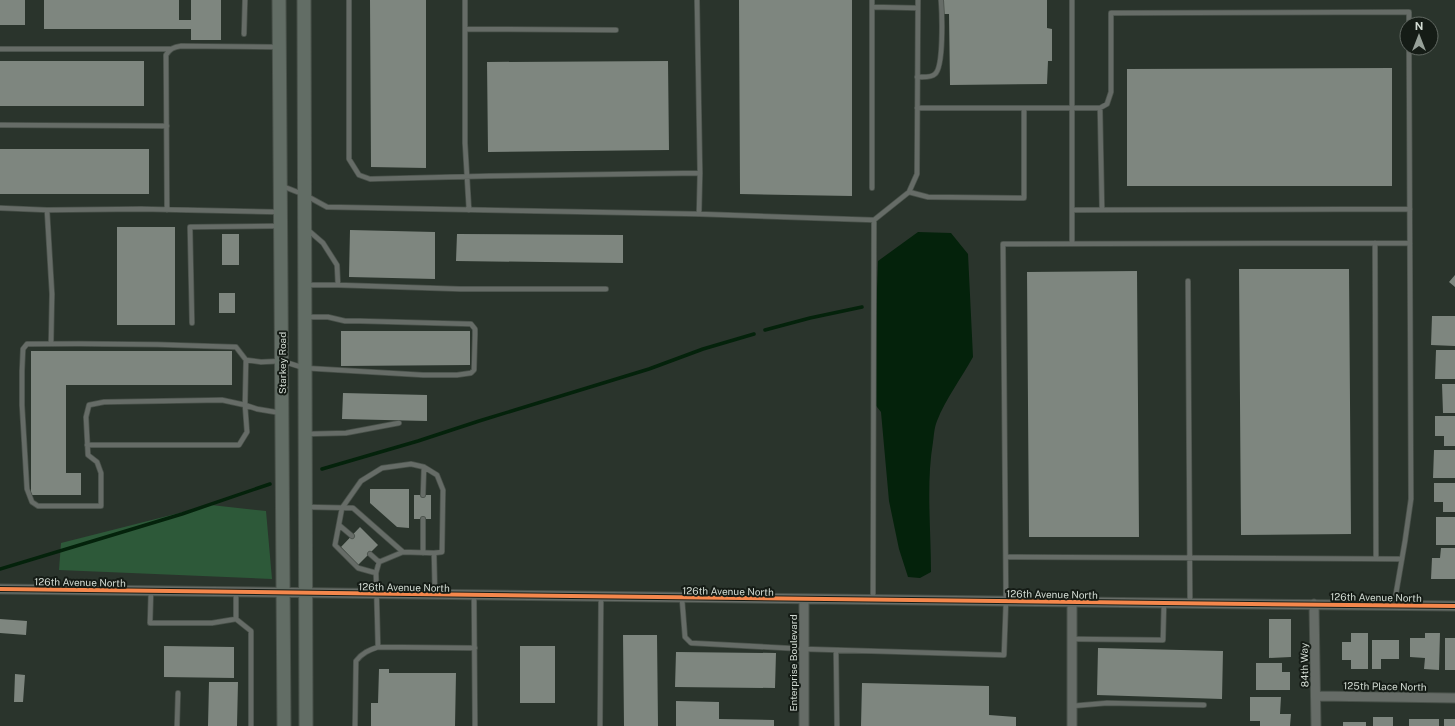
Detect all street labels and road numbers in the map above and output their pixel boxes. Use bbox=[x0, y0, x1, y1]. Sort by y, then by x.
street label: Starkey Road bbox=[276, 332, 288, 394]
street label: 126th Avenue North bbox=[34, 575, 126, 589]
street label: 126th Avenue North bbox=[358, 580, 450, 594]
street label: 126th Avenue North bbox=[682, 584, 774, 598]
street label: 126th Avenue North bbox=[1006, 587, 1098, 601]
street label: 126th Avenue North bbox=[1330, 590, 1422, 604]
street label: Enterprise Boulevard bbox=[787, 614, 799, 712]
street label: 84th Way bbox=[1298, 642, 1310, 687]
street label: 125th Place North bbox=[1343, 679, 1427, 693]

